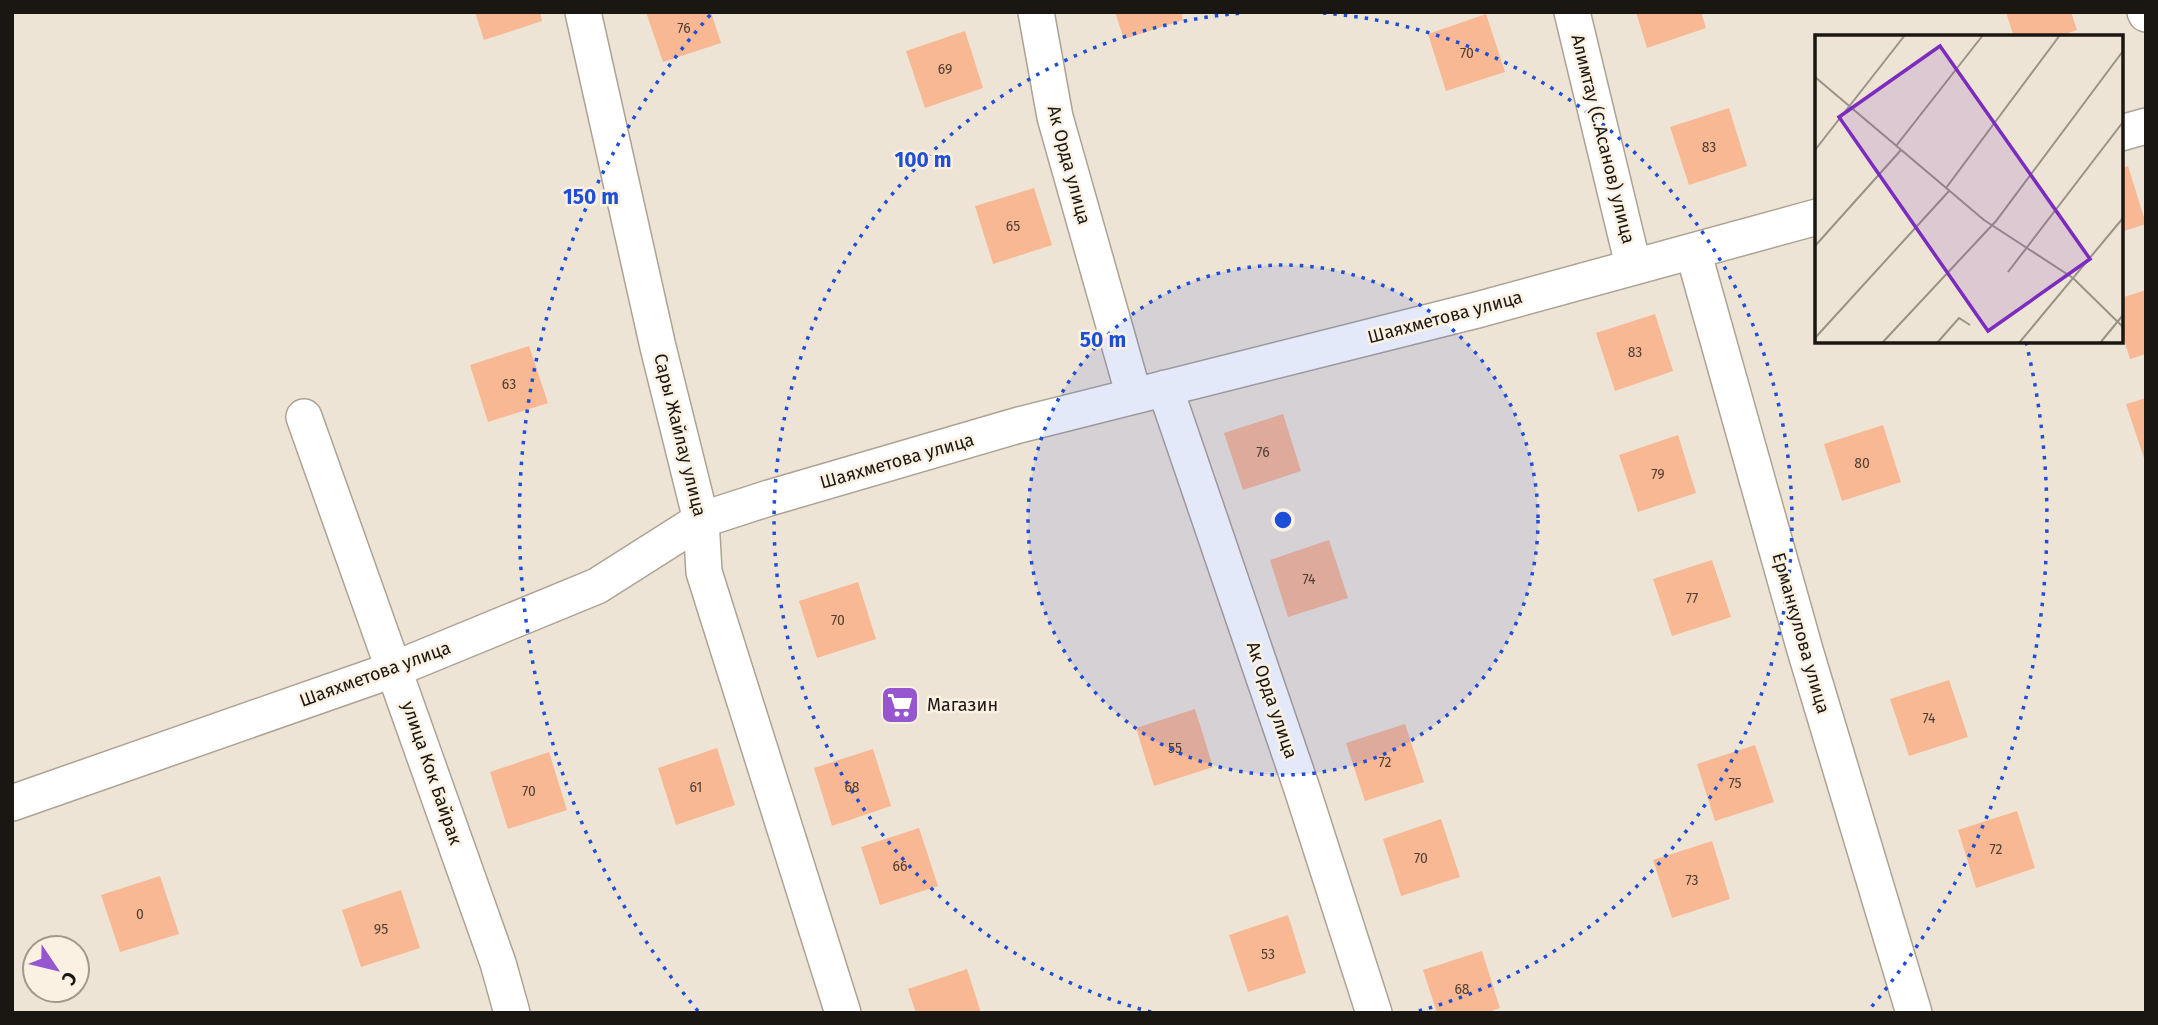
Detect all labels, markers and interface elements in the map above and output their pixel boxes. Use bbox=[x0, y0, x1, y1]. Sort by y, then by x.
house number: 76 bbox=[677, 20, 691, 37]
street label: Алимтау (С.Асанов) улица bbox=[1566, 32, 1640, 246]
inset map bbox=[1815, 35, 2123, 343]
house number: 70 bbox=[1460, 45, 1474, 62]
house number: 69 bbox=[938, 61, 952, 78]
street label: Ак Орда улица bbox=[1043, 103, 1095, 227]
house number: 83 bbox=[1702, 139, 1716, 156]
text: 100 m bbox=[894, 147, 952, 173]
text: 150 m bbox=[563, 184, 619, 210]
house number: 65 bbox=[1006, 218, 1020, 235]
street label: Шаяхметова улица bbox=[1365, 286, 1525, 348]
text: 50 m bbox=[1080, 327, 1126, 353]
house number: 83 bbox=[1628, 344, 1642, 361]
street label: Сары Жайлау улица bbox=[649, 351, 711, 519]
house number: 63 bbox=[502, 376, 516, 393]
street label: Шаяхметова улица bbox=[817, 428, 977, 494]
house number: 76 bbox=[1256, 444, 1270, 461]
house number: 80 bbox=[1854, 455, 1870, 472]
house number: 79 bbox=[1651, 466, 1665, 483]
centre of rings bbox=[1271, 508, 1295, 532]
street label: Ерманкулова улица bbox=[1767, 550, 1835, 716]
house number: 74 bbox=[1302, 571, 1316, 588]
house number: 77 bbox=[1686, 590, 1698, 607]
house number: 70 bbox=[831, 612, 845, 629]
street label: Шаяхметова улица bbox=[296, 636, 454, 712]
street label: Ак Орда улица bbox=[1242, 639, 1302, 761]
supermarket icon: Магазин bbox=[879, 684, 921, 726]
place label: Магазин bbox=[927, 694, 998, 716]
street label: улица Кок Байрак bbox=[397, 698, 467, 848]
house number: 74 bbox=[1922, 710, 1936, 727]
house number: 55 bbox=[1168, 740, 1182, 757]
house number: 72 bbox=[1379, 754, 1392, 771]
house number: 75 bbox=[1728, 775, 1742, 792]
house number: 61 bbox=[690, 779, 702, 796]
house number: 68 bbox=[844, 779, 860, 796]
house number: 70 bbox=[522, 783, 536, 800]
house number: 72 bbox=[1990, 841, 2003, 858]
house number: 70 bbox=[1414, 850, 1428, 867]
house number: 66 bbox=[893, 858, 907, 875]
house number: 73 bbox=[1685, 872, 1699, 889]
house number: 0 bbox=[136, 906, 144, 923]
house number: 95 bbox=[374, 921, 388, 938]
north arrow bbox=[21, 934, 91, 1004]
house number: 53 bbox=[1261, 946, 1275, 963]
text: С bbox=[57, 967, 82, 990]
house number: 68 bbox=[1454, 981, 1470, 998]

